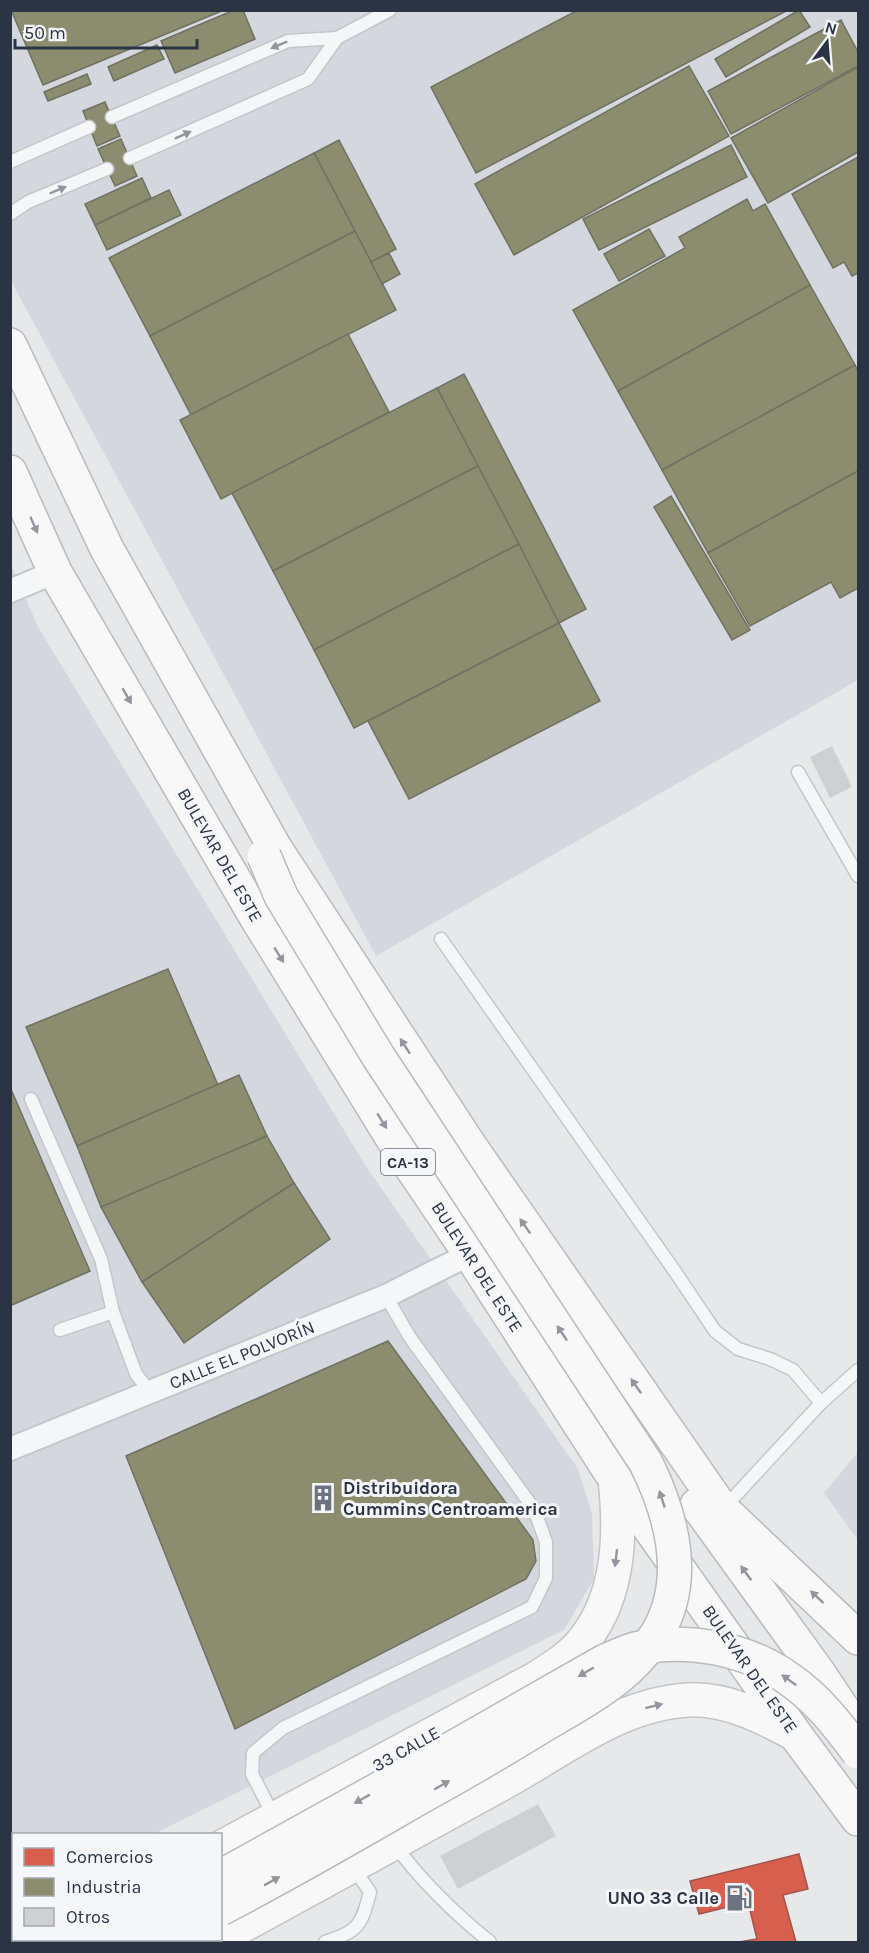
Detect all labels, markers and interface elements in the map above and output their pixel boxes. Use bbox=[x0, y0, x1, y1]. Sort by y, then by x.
scale bar bbox=[15, 12, 196, 50]
north arrow bbox=[797, 12, 857, 72]
text: N bbox=[823, 17, 839, 39]
text: 50 m bbox=[24, 22, 66, 44]
one-way arrow bbox=[270, 41, 288, 50]
one-way arrow bbox=[175, 130, 192, 139]
one-way arrow bbox=[49, 185, 67, 195]
one-way arrow bbox=[29, 517, 39, 535]
one-way arrow bbox=[122, 688, 132, 705]
street label: BULEVAR DEL ESTE bbox=[173, 784, 267, 926]
one-way arrow bbox=[274, 947, 285, 963]
one-way arrow bbox=[399, 1038, 410, 1055]
one-way arrow bbox=[376, 1113, 387, 1129]
road number: CA-13 bbox=[381, 1149, 435, 1175]
street label: BULEVAR DEL ESTE bbox=[427, 1197, 527, 1337]
one-way arrow bbox=[519, 1218, 531, 1234]
street label: CALLE EL POLVORÍN bbox=[166, 1315, 318, 1394]
one-way arrow bbox=[556, 1325, 567, 1341]
one-way arrow bbox=[631, 1378, 643, 1393]
place label: Distribuidora Cummins Centroamerica bbox=[343, 1477, 558, 1520]
building icon: Distribuidora Cummins Centroamerica bbox=[308, 1483, 338, 1513]
one-way arrow bbox=[657, 1490, 666, 1508]
one-way arrow bbox=[611, 1549, 620, 1568]
one-way arrow bbox=[740, 1566, 752, 1582]
one-way arrow bbox=[809, 1590, 824, 1604]
street label: BULEVAR DEL ESTE bbox=[698, 1601, 802, 1737]
one-way arrow bbox=[577, 1667, 594, 1677]
one-way arrow bbox=[782, 1674, 798, 1686]
one-way arrow bbox=[645, 1700, 663, 1710]
street label: 33 CALLE bbox=[368, 1721, 444, 1777]
one-way arrow bbox=[434, 1780, 450, 1791]
one-way arrow bbox=[353, 1794, 370, 1804]
legend bbox=[12, 1833, 222, 1941]
text: Comercios bbox=[66, 1846, 153, 1868]
text: Industria bbox=[66, 1876, 141, 1898]
one-way arrow bbox=[264, 1876, 281, 1886]
fuel station icon: UNO 33 Calle bbox=[724, 1883, 754, 1913]
place label: UNO 33 Calle bbox=[607, 1887, 719, 1909]
text: Otros bbox=[66, 1906, 110, 1928]

